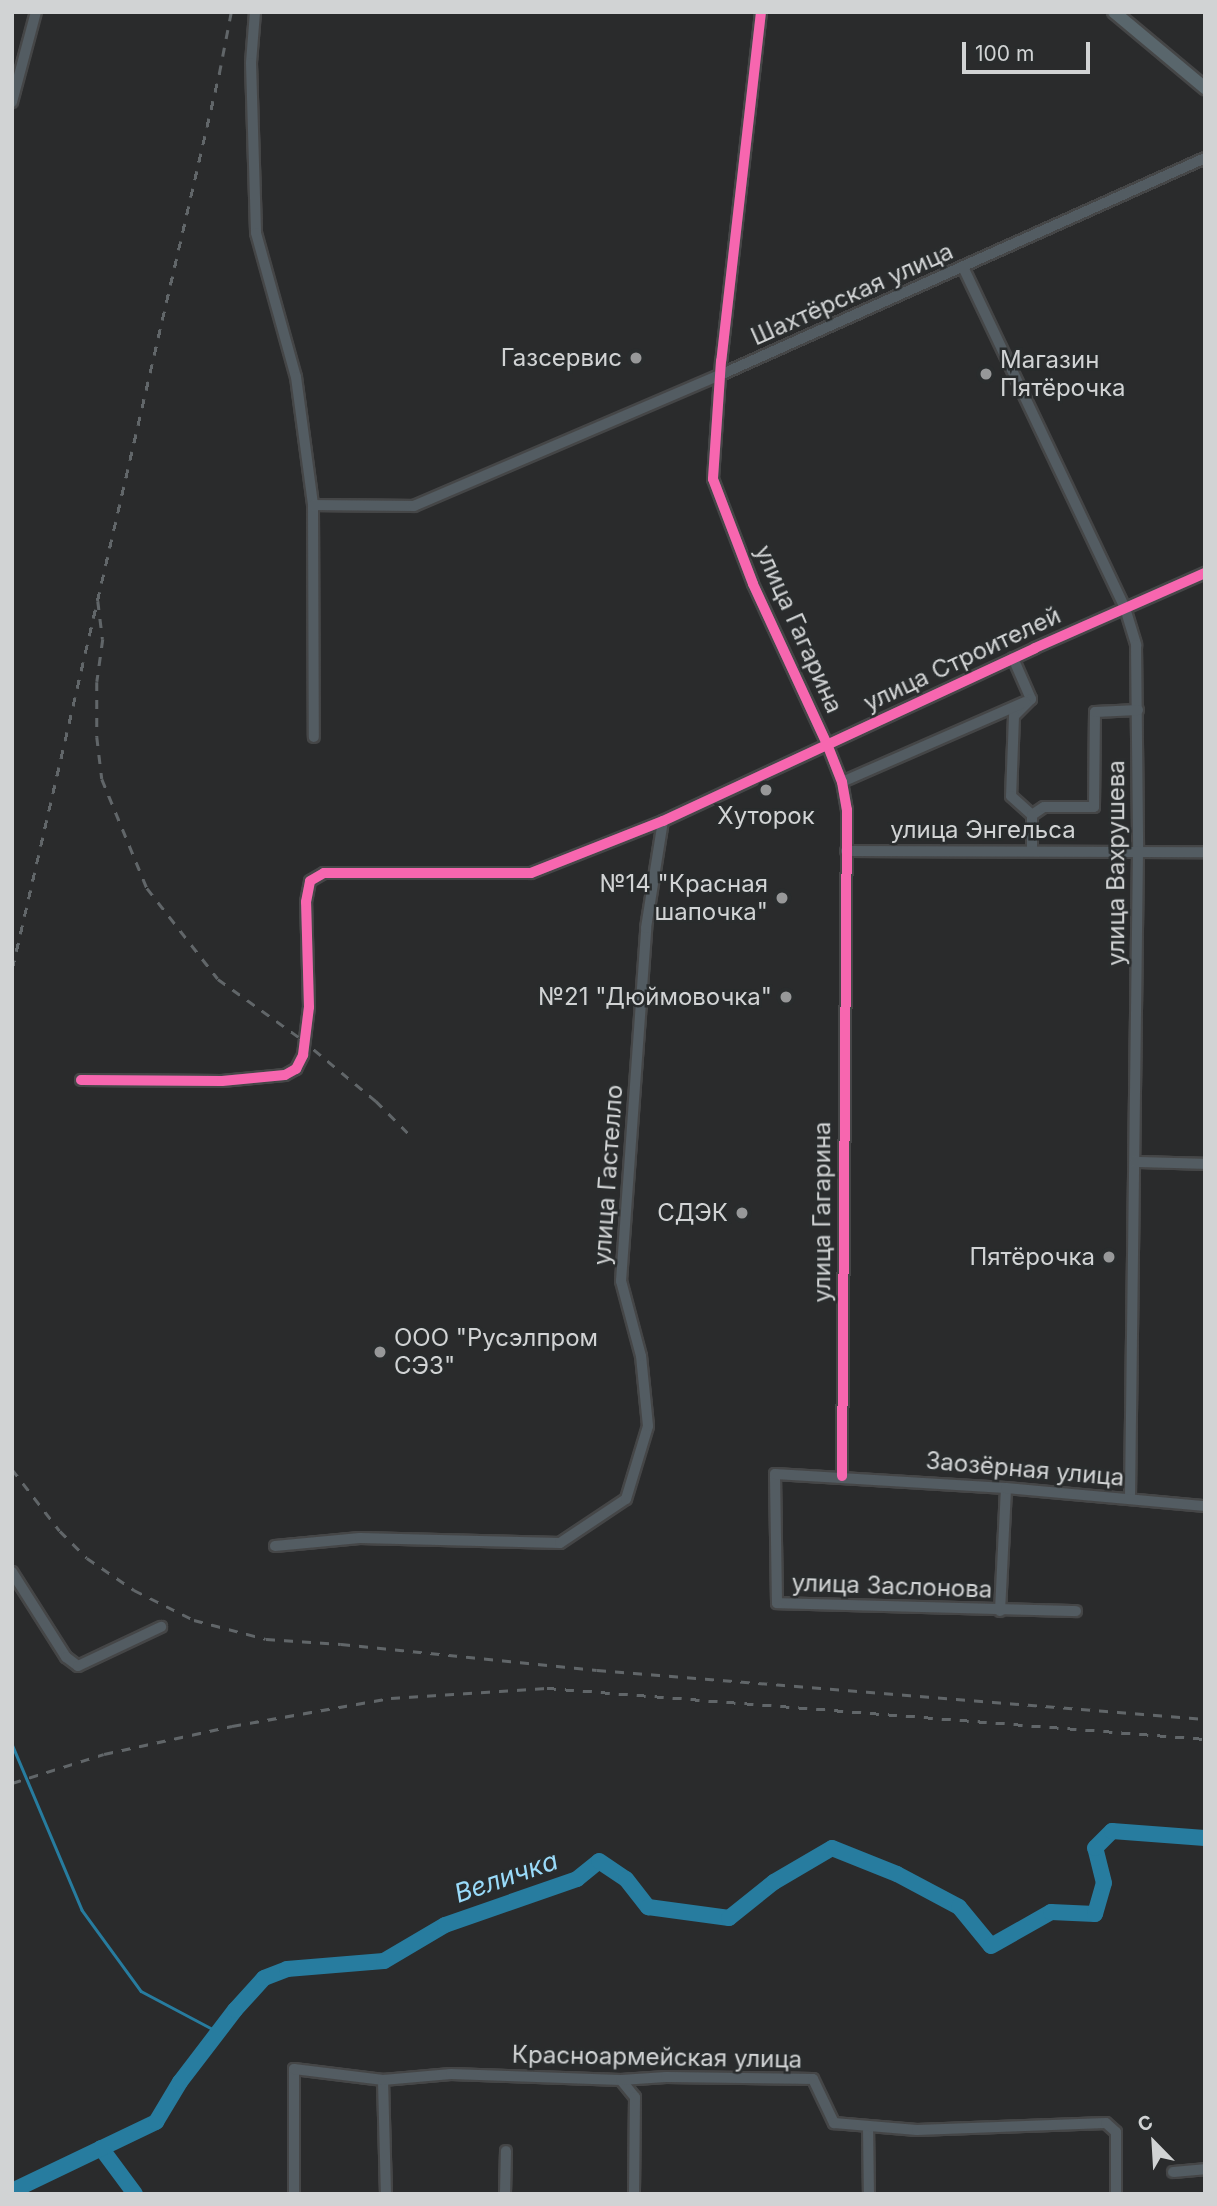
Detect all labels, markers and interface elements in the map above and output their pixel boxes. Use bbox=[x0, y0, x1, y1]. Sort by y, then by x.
scale bar bbox=[965, 28, 1093, 72]
text: 100 m bbox=[975, 41, 1034, 66]
street label: Шахтёрская улица bbox=[747, 237, 957, 351]
place label: Газсервис bbox=[501, 344, 622, 372]
place label: Магазин Пятёрочка bbox=[1000, 346, 1126, 402]
marker: Газсервис bbox=[628, 350, 644, 366]
marker: Магазин Пятёрочка bbox=[978, 366, 994, 382]
street label: улица Гагарина bbox=[749, 540, 849, 718]
street label: улица Строителей bbox=[859, 601, 1065, 717]
street label: улица Вахрушева bbox=[1102, 760, 1130, 966]
marker: Хуторок bbox=[758, 782, 774, 798]
place label: Хуторок bbox=[717, 802, 815, 830]
street label: улица Энгельса bbox=[890, 816, 1076, 844]
place label: №14 "Красная шапочка" bbox=[599, 870, 768, 926]
marker: №14 "Красная шапочка" bbox=[774, 890, 790, 906]
place label: №21 "Дюймовочка" bbox=[538, 983, 772, 1011]
marker: №21 "Дюймовочка" bbox=[778, 989, 794, 1005]
street label: улица Гастелло bbox=[587, 1084, 629, 1266]
street label: улица Гагарина bbox=[808, 1121, 836, 1303]
place label: СДЭК bbox=[657, 1199, 728, 1227]
marker: СДЭК bbox=[734, 1205, 750, 1221]
place label: Пятёрочка bbox=[969, 1243, 1095, 1271]
marker: Пятёрочка bbox=[1101, 1249, 1117, 1265]
place label: ООО "Русэлпром СЭЗ" bbox=[394, 1324, 598, 1380]
marker: ООО "Русэлпром СЭЗ" bbox=[372, 1344, 388, 1360]
street label: Заозёрная улица bbox=[925, 1446, 1125, 1492]
street label: улица Заслонова bbox=[791, 1568, 993, 1604]
water label: Величка bbox=[450, 1845, 562, 1909]
street label: Красноармейская улица bbox=[512, 2040, 802, 2074]
north arrow bbox=[1119, 2108, 1189, 2178]
text: С bbox=[1134, 2110, 1156, 2137]

